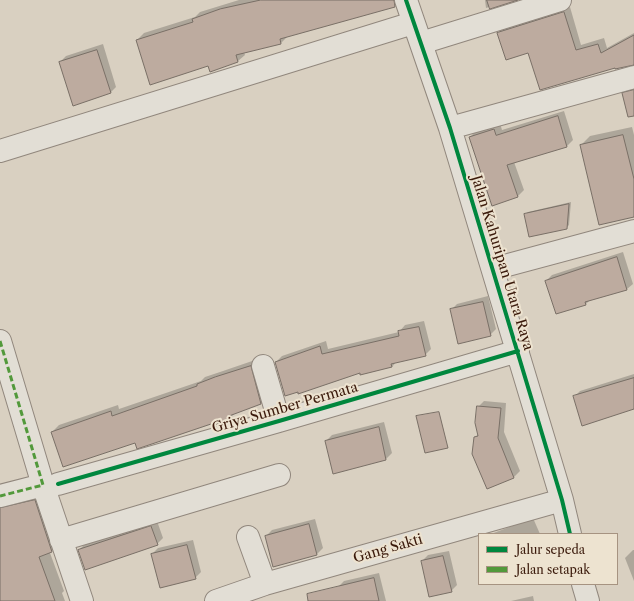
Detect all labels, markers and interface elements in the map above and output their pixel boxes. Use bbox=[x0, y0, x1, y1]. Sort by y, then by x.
street label: Jalan Kahuripan Utara Raya bbox=[467, 173, 537, 353]
street label: Griya Sumber Permata bbox=[210, 379, 360, 437]
street label: Gang Sakti bbox=[351, 531, 425, 567]
legend bbox=[478, 533, 618, 585]
text: Jalur sepeda bbox=[516, 542, 585, 557]
text: Jalan setapak bbox=[516, 562, 590, 577]

